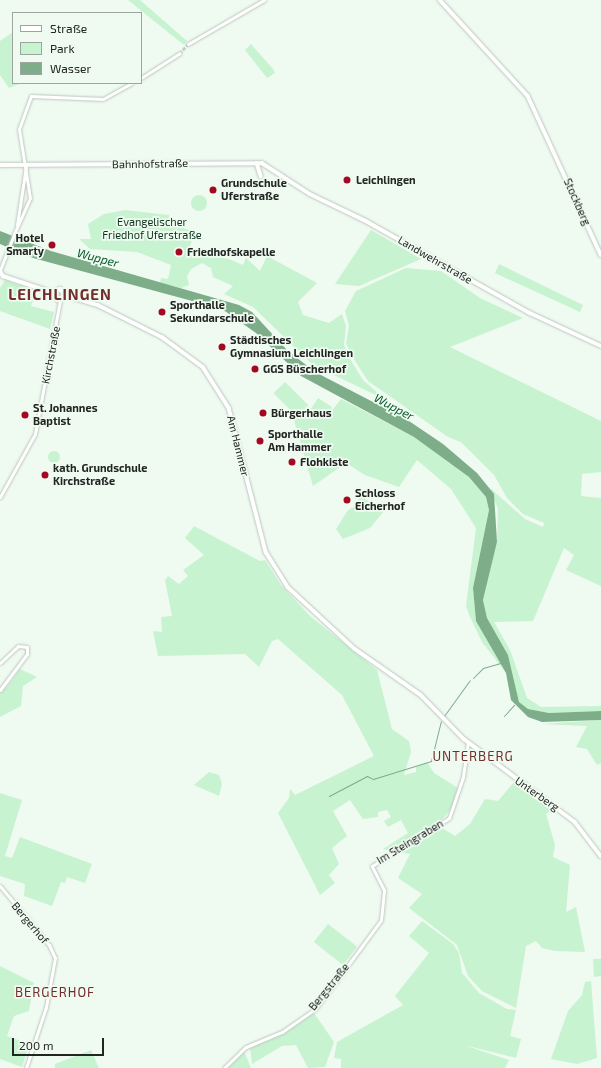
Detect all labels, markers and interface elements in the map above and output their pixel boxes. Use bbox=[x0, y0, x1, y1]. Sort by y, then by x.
legend bbox=[12, 12, 142, 84]
text: Straße bbox=[50, 21, 87, 35]
text: Park bbox=[50, 41, 75, 55]
text: Wasser bbox=[50, 61, 91, 75]
street label: Bahnhofstraße bbox=[112, 157, 188, 171]
place label: Leichlingen bbox=[356, 173, 416, 187]
marker: Leichlingen bbox=[341, 174, 353, 186]
street label: Stockberg bbox=[561, 176, 593, 228]
place label: Grundschule Uferstraße bbox=[221, 177, 287, 203]
marker: Grundschule Uferstraße bbox=[208, 185, 218, 195]
park label: Evangelischer Friedhof Uferstraße bbox=[102, 216, 202, 242]
place label: Hotel Smarty bbox=[6, 232, 44, 258]
street label: Landwehrstraße bbox=[395, 233, 475, 287]
marker: Hotel Smarty bbox=[47, 240, 57, 250]
water label: Wupper bbox=[75, 245, 121, 271]
place label: Friedhofskapelle bbox=[187, 245, 275, 259]
marker: Friedhofskapelle bbox=[174, 247, 184, 257]
district label: LEICHLINGEN bbox=[8, 286, 112, 304]
place label: Sporthalle Sekundarschule bbox=[170, 299, 254, 325]
marker: Sporthalle Sekundarschule bbox=[157, 307, 167, 317]
street label: Kirchstraße bbox=[39, 325, 63, 385]
place label: Städtisches Gymnasium Leichlingen bbox=[230, 334, 353, 360]
marker: Städtisches Gymnasium Leichlingen bbox=[217, 342, 227, 352]
place label: GGS Büscherhof bbox=[263, 362, 346, 376]
marker: GGS Büscherhof bbox=[250, 364, 260, 374]
water label: Wupper bbox=[372, 391, 416, 423]
place label: St. Johannes Baptist bbox=[33, 402, 98, 428]
place label: Bürgerhaus bbox=[271, 406, 332, 420]
marker: Bürgerhaus bbox=[258, 408, 268, 418]
marker: St. Johannes Baptist bbox=[20, 410, 30, 420]
street label: Am Hammer bbox=[224, 414, 252, 478]
place label: Sporthalle Am Hammer bbox=[268, 428, 331, 454]
marker: Sporthalle Am Hammer bbox=[255, 436, 265, 446]
place label: Flohkiste bbox=[300, 455, 349, 469]
marker: Flohkiste bbox=[287, 457, 297, 467]
place label: kath. Grundschule Kirchstraße bbox=[53, 462, 148, 488]
marker: kath. Grundschule Kirchstraße bbox=[40, 470, 50, 480]
place label: Schloss Eicherhof bbox=[355, 487, 405, 513]
marker: Schloss Eicherhof bbox=[342, 495, 352, 505]
district label: UNTERBERG bbox=[432, 748, 514, 764]
street label: Unterberg bbox=[512, 774, 562, 814]
street label: Im Steingraben bbox=[374, 817, 446, 867]
street label: Bergerhof bbox=[9, 899, 51, 947]
street label: Bergstraße bbox=[306, 961, 352, 1013]
district label: BERGERHOF bbox=[15, 984, 95, 1000]
scale bar bbox=[14, 1030, 106, 1056]
text: 200 m bbox=[19, 1038, 53, 1052]

